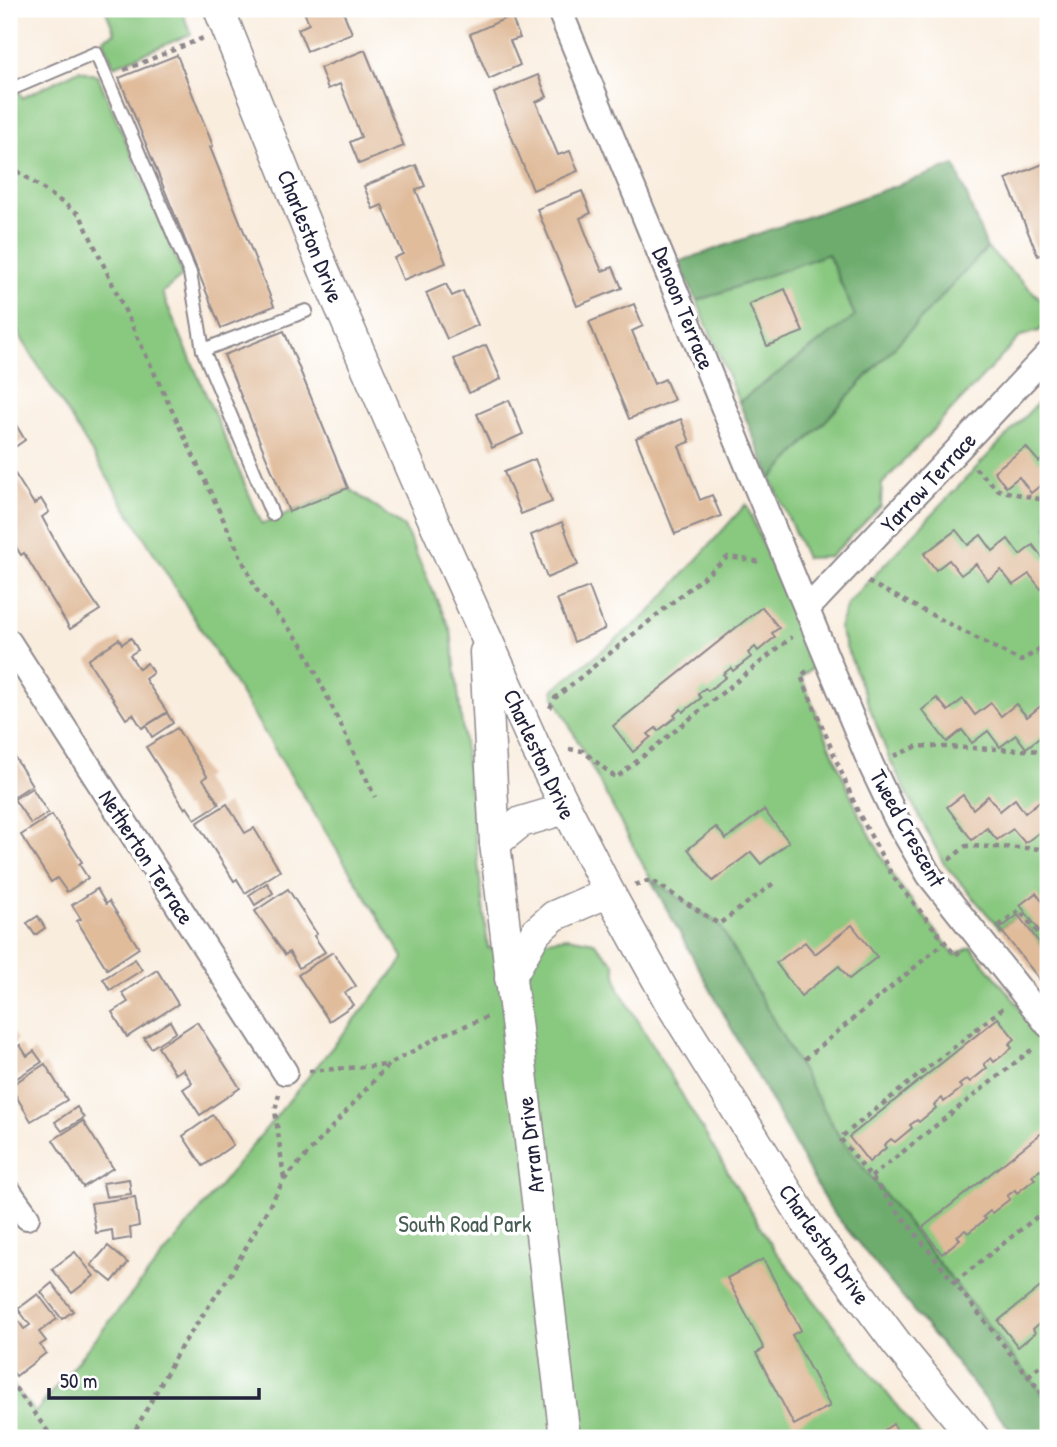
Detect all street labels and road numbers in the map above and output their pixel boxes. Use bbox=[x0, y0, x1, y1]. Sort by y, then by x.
street label: Charleston Drive bbox=[270, 165, 352, 307]
street label: Denoon Terrace bbox=[645, 242, 723, 374]
street label: Yarrow Terrace bbox=[873, 425, 983, 539]
street label: Charleston Drive bbox=[496, 684, 584, 824]
street label: Tweed Crescent bbox=[863, 764, 954, 893]
street label: Netherton Terrace bbox=[92, 784, 202, 930]
street label: Arran Drive bbox=[509, 1095, 551, 1195]
street label: Charleston Drive bbox=[772, 1178, 878, 1310]

